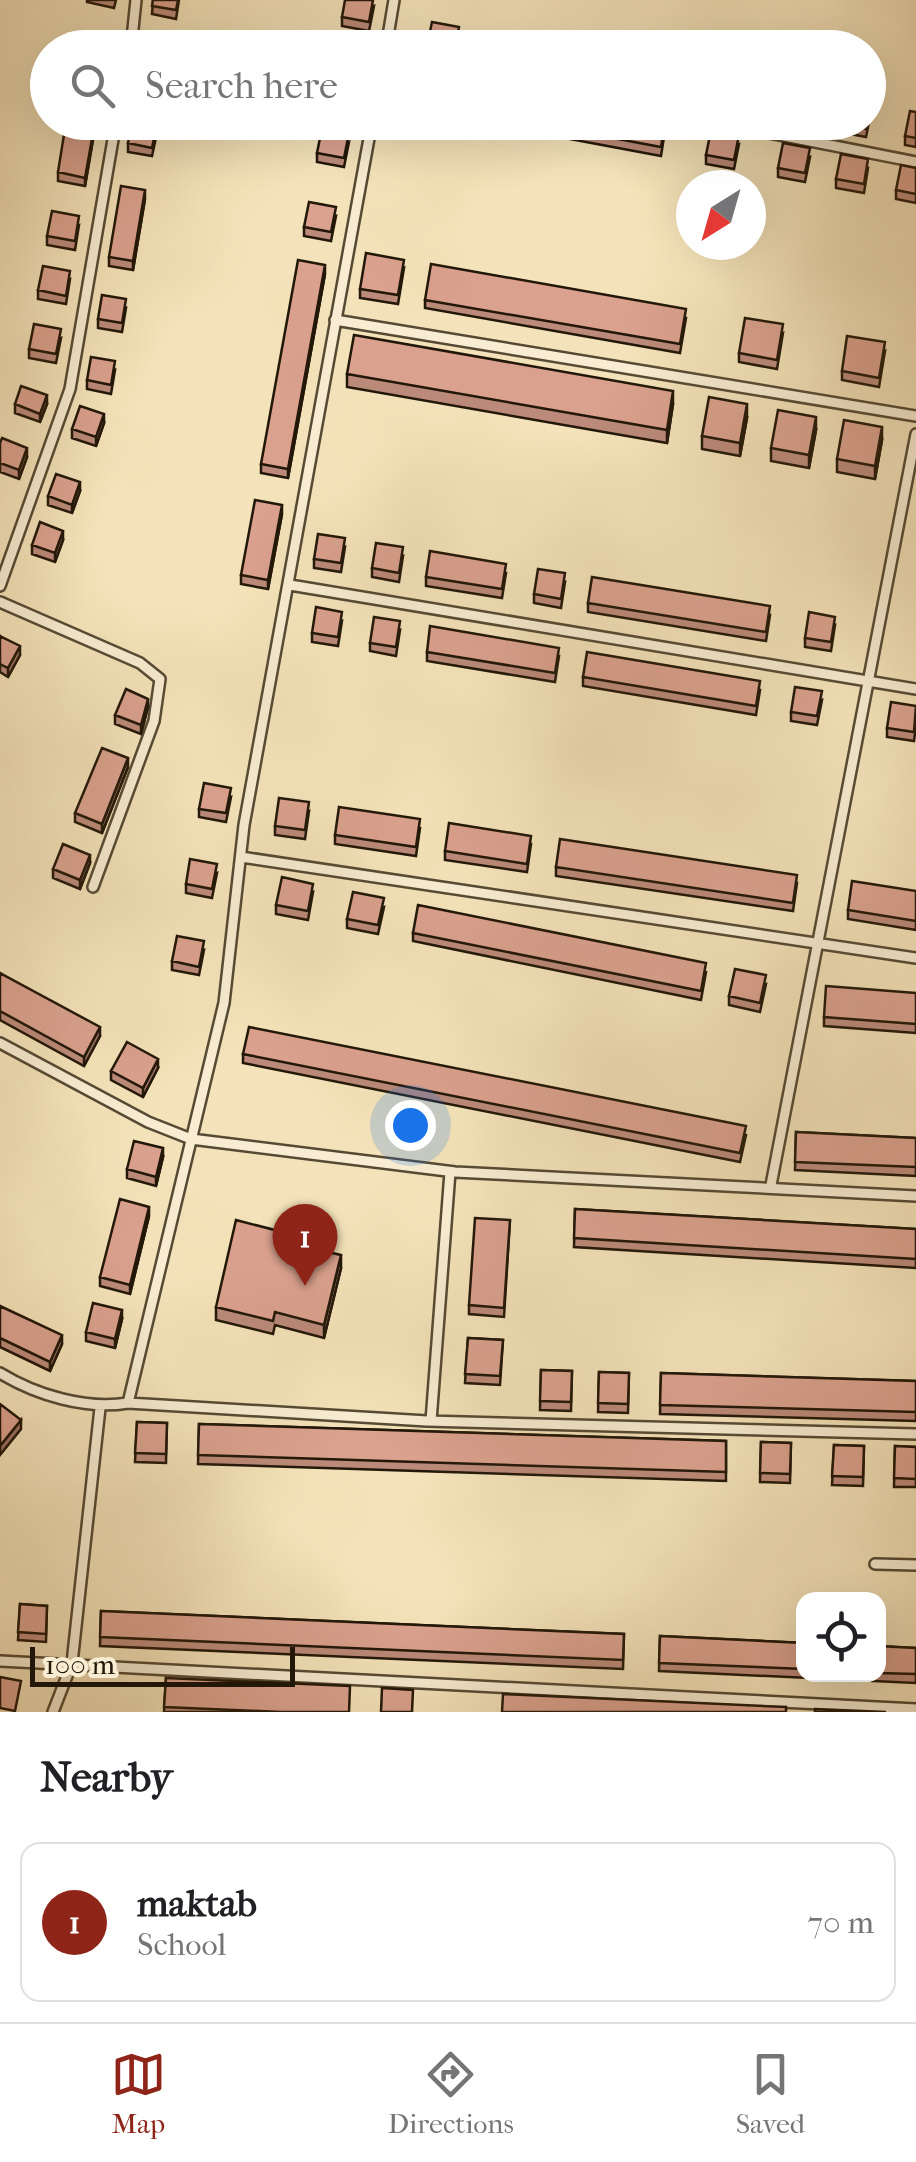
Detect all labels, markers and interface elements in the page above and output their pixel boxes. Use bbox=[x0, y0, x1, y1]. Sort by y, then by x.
search box bbox=[30, 30, 886, 140]
icon: search bbox=[65, 58, 120, 113]
text: Search here bbox=[145, 63, 338, 108]
north arrow bbox=[676, 170, 766, 260]
your location bbox=[385, 1100, 436, 1151]
pin: 1 bbox=[272, 1204, 338, 1286]
map controls bbox=[796, 1592, 886, 1682]
button: locate bbox=[796, 1592, 886, 1682]
scale bar bbox=[30, 1642, 295, 1686]
text: 100 m bbox=[45, 1648, 115, 1681]
text: Nearby bbox=[40, 1753, 172, 1802]
text: maktab bbox=[137, 1881, 257, 1926]
text: 1 bbox=[69, 1904, 80, 1941]
text: 70 m bbox=[808, 1904, 874, 1941]
text: School bbox=[137, 1926, 226, 1963]
tab: Map bbox=[111, 2047, 166, 2140]
tab: Directions bbox=[388, 2047, 514, 2140]
tab: Saved bbox=[736, 2047, 805, 2140]

